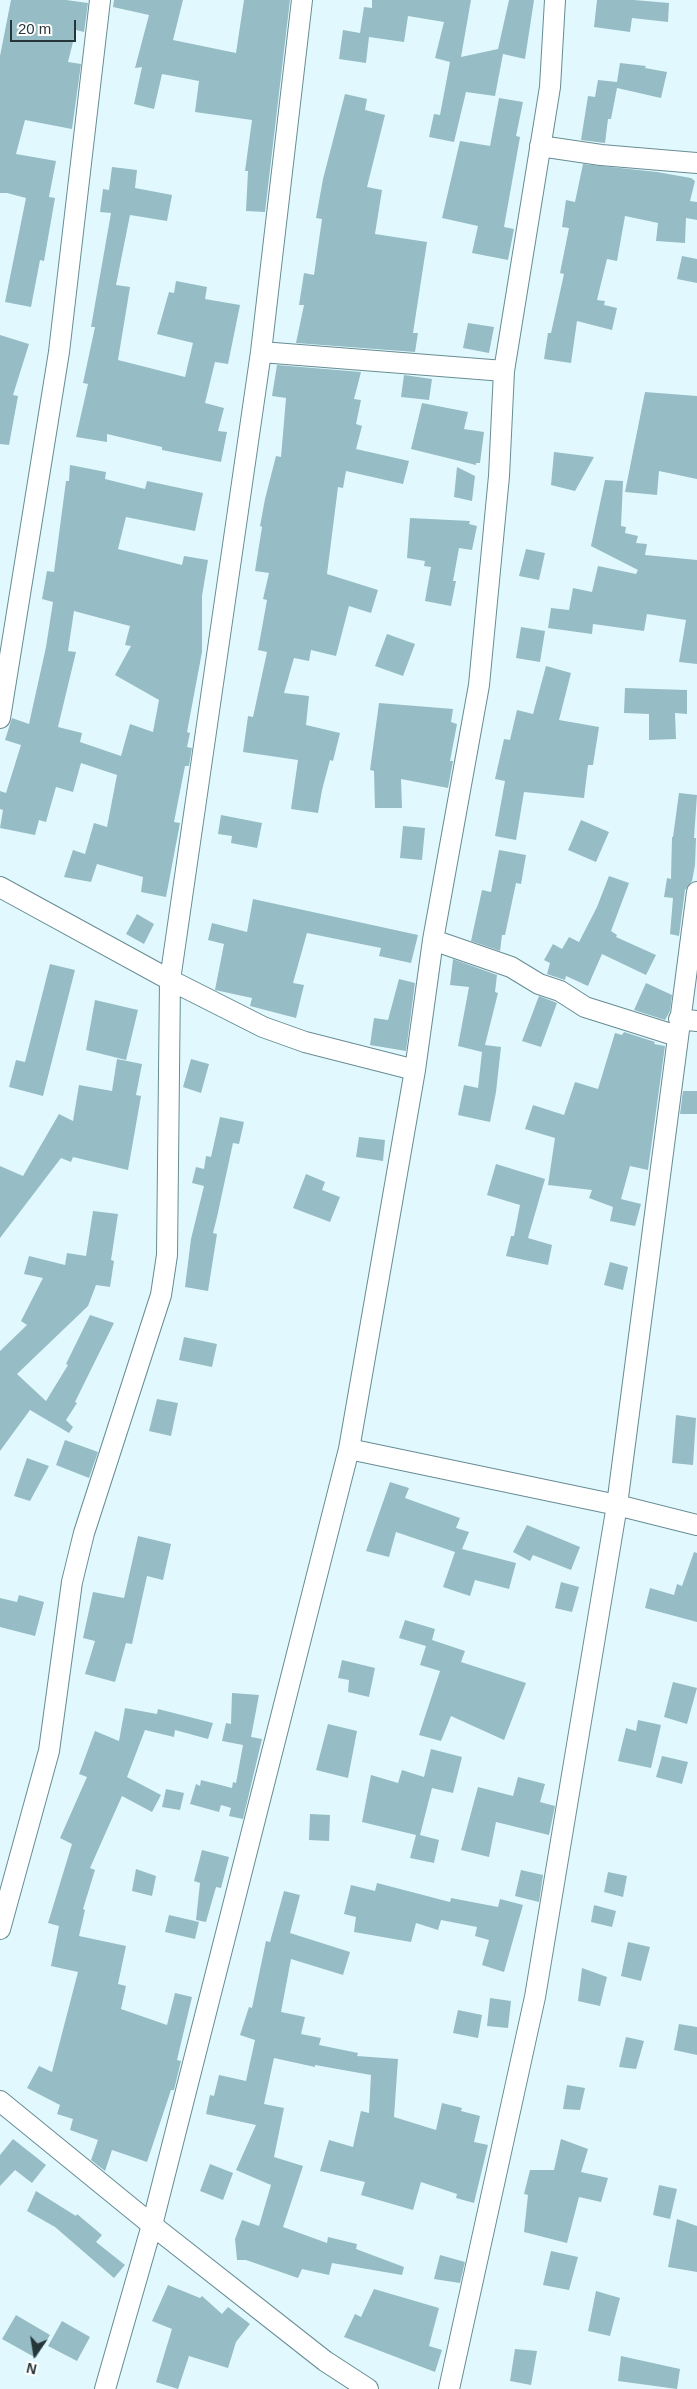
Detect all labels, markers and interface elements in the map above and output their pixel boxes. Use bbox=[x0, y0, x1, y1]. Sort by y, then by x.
scale bar bbox=[12, 10, 79, 42]
text: 20 m bbox=[18, 20, 51, 37]
north arrow bbox=[10, 2329, 60, 2379]
text: N bbox=[25, 2360, 38, 2378]

